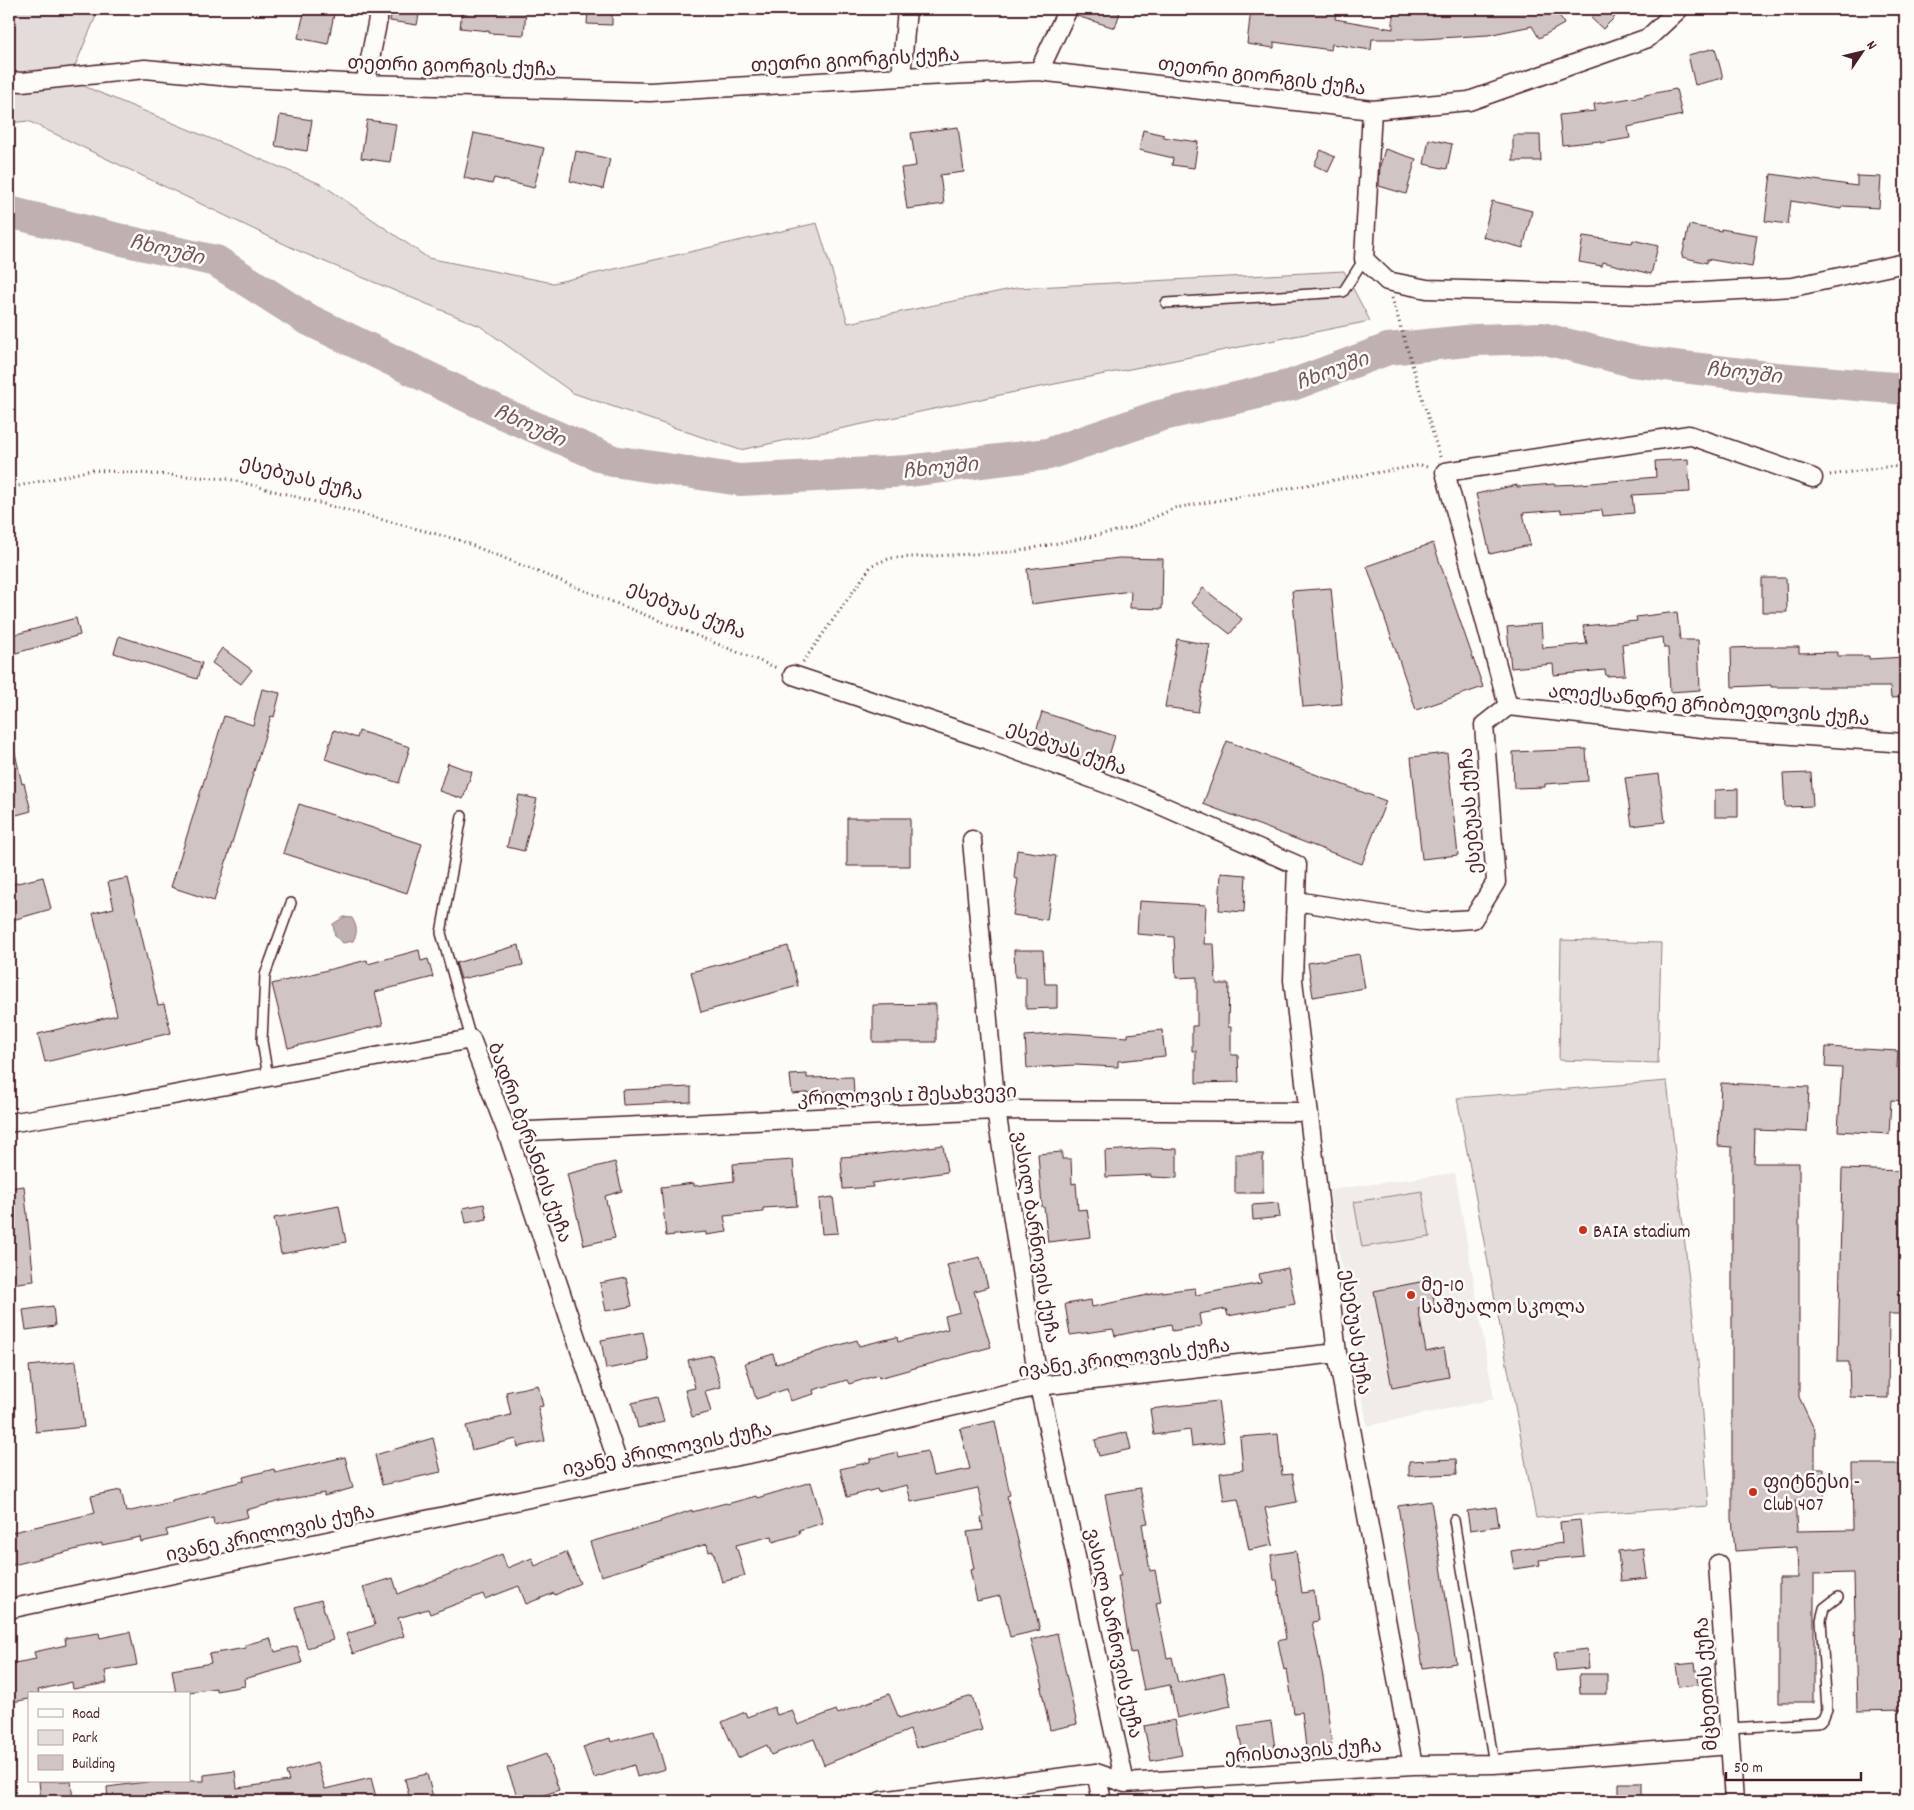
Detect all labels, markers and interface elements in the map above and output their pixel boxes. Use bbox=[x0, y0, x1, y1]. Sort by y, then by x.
north arrow bbox=[1836, 28, 1886, 78]
text: N bbox=[1861, 37, 1881, 54]
street label: თეთრი გიორგის ქუჩა bbox=[750, 44, 960, 81]
street label: თეთრი გიორგის ქუჩა bbox=[347, 51, 557, 86]
street label: თეთრი გიორგის ქუჩა bbox=[1156, 52, 1367, 105]
water label: ჩხოუში bbox=[126, 230, 208, 274]
water label: ჩხოუში bbox=[1293, 346, 1375, 399]
water label: ჩხოუში bbox=[1705, 357, 1784, 393]
water label: ჩხოუში bbox=[489, 400, 570, 457]
street label: ესებუას ქუჩა bbox=[236, 451, 366, 510]
water label: ჩხოუში bbox=[901, 452, 981, 488]
street label: ესებუას ქუჩა bbox=[622, 576, 749, 648]
street label: ალექსანდრე გრიბოედოვის ქუჩა bbox=[1547, 680, 1871, 735]
street label: ესებუას ქუჩა bbox=[1002, 716, 1130, 785]
street label: ესებუას ქუჩა bbox=[1455, 747, 1490, 875]
street label: ბადრი ბერანძის ქუჩა bbox=[479, 1039, 577, 1247]
street label: კრილოვის I შესახვევი bbox=[797, 1080, 1017, 1115]
street label: ვასილ ბარნოვის ქუჩა bbox=[1003, 1130, 1064, 1345]
place label: BAIA stadium bbox=[1593, 1220, 1691, 1247]
marker: BAIA stadium bbox=[1577, 1224, 1589, 1236]
street label: ესებუას ქუჩა bbox=[1331, 1268, 1376, 1397]
place label: მე-10 საშუალო სკოლა bbox=[1421, 1274, 1585, 1323]
marker: მე-10 საშუალო სკოლა bbox=[1405, 1289, 1417, 1301]
street label: ივანე კრილოვის ქუჩა bbox=[1017, 1334, 1232, 1387]
street label: ივანე კრილოვის ქუჩა bbox=[560, 1418, 775, 1485]
place label: ფიტნესი - Club 407 bbox=[1763, 1471, 1860, 1520]
marker: ფიტნესი - Club 407 bbox=[1747, 1486, 1759, 1498]
street label: ივანე კრილოვის ქუჩა bbox=[164, 1500, 378, 1571]
street label: ვასილ ბარნოვის ქუჩა bbox=[1076, 1526, 1147, 1741]
street label: მცხეთის ქუჩა bbox=[1690, 1616, 1727, 1752]
legend bbox=[28, 1692, 190, 1782]
text: Road bbox=[72, 1704, 100, 1726]
text: Park bbox=[72, 1728, 98, 1750]
street label: ერისთავის ქუჩა bbox=[1224, 1735, 1383, 1772]
scale bar bbox=[1726, 1750, 1862, 1782]
text: Building bbox=[72, 1754, 115, 1776]
text: 50 m bbox=[1734, 1758, 1763, 1780]

